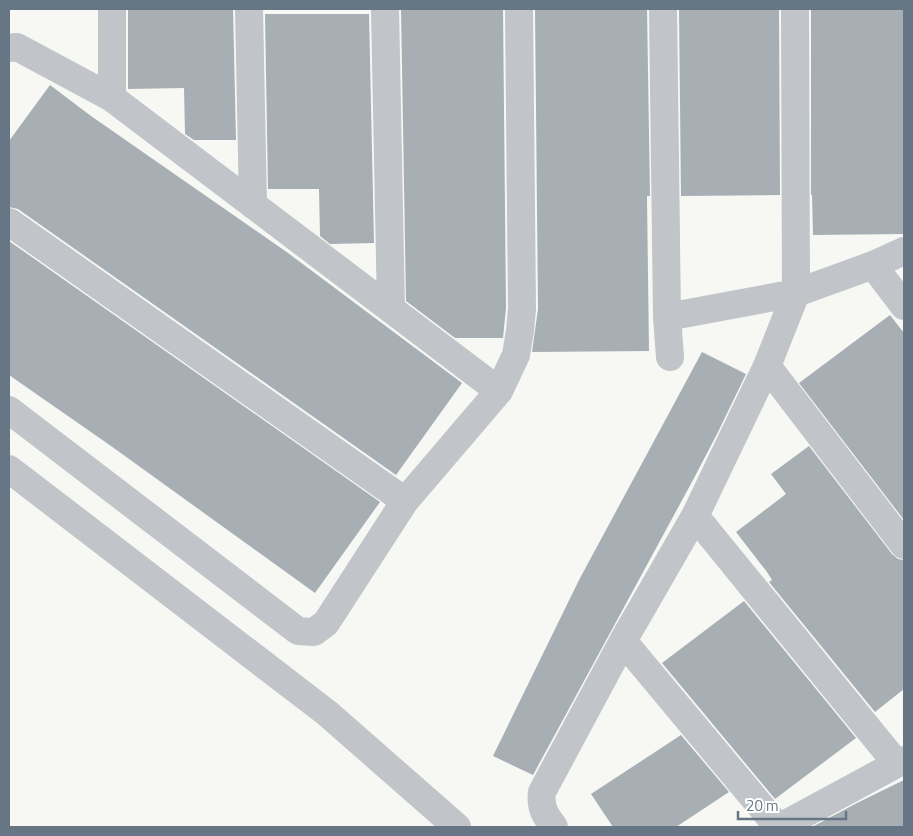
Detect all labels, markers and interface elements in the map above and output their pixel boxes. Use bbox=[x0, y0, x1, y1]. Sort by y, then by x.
scale bar bbox=[738, 788, 846, 820]
text: 20 m bbox=[746, 794, 779, 817]

